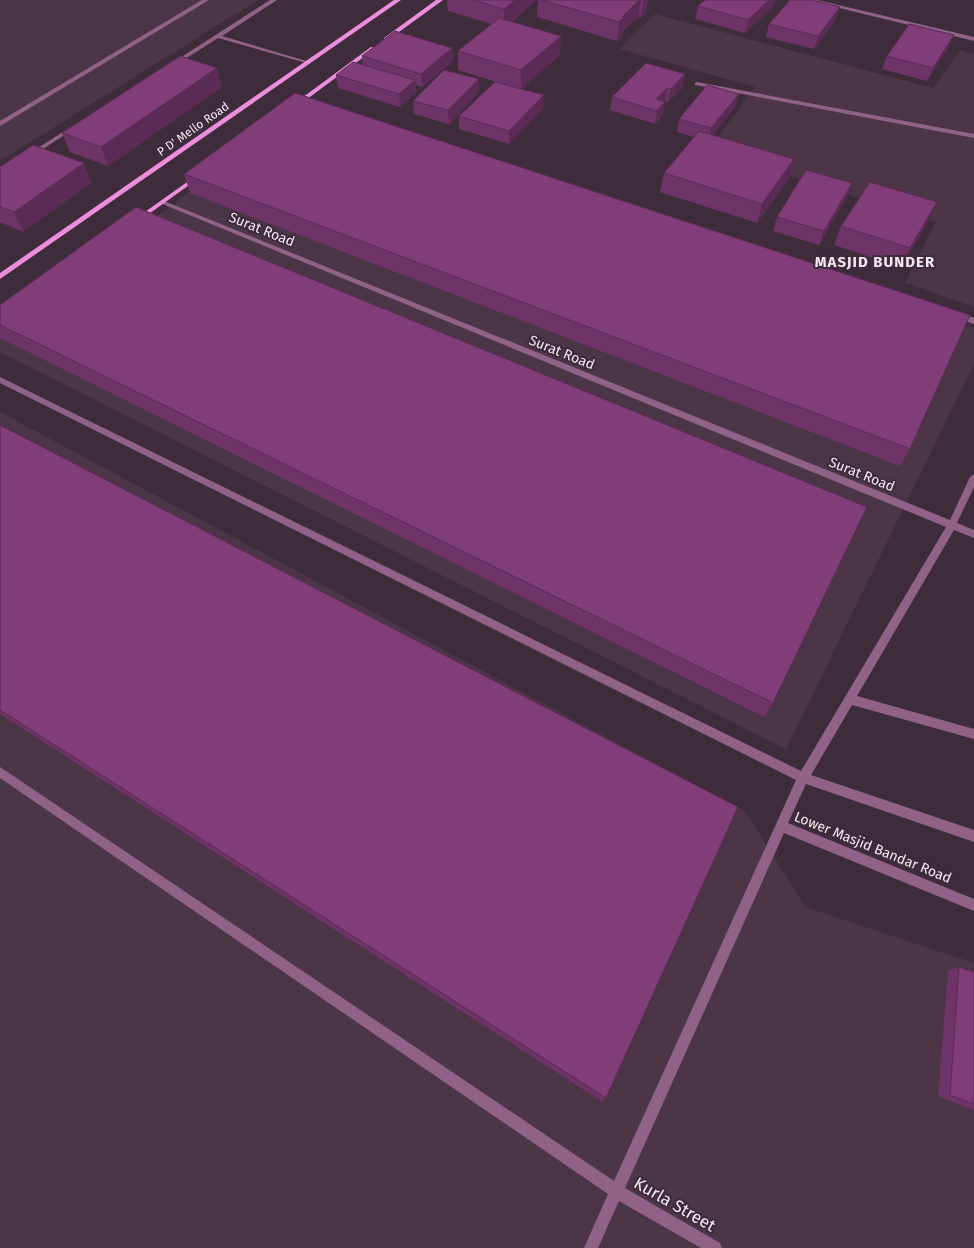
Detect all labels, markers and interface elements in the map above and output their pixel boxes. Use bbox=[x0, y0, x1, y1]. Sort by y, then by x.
street label: P D' Mello Road bbox=[154, 99, 232, 159]
street label: Surat Road bbox=[226, 209, 297, 250]
district label: MASJID BUNDER bbox=[815, 253, 935, 271]
street label: Surat Road bbox=[526, 332, 597, 373]
street label: Surat Road bbox=[826, 454, 897, 495]
street label: Lower Masjid Bandar Road bbox=[792, 808, 954, 887]
street label: Kurla Street bbox=[630, 1173, 720, 1237]

